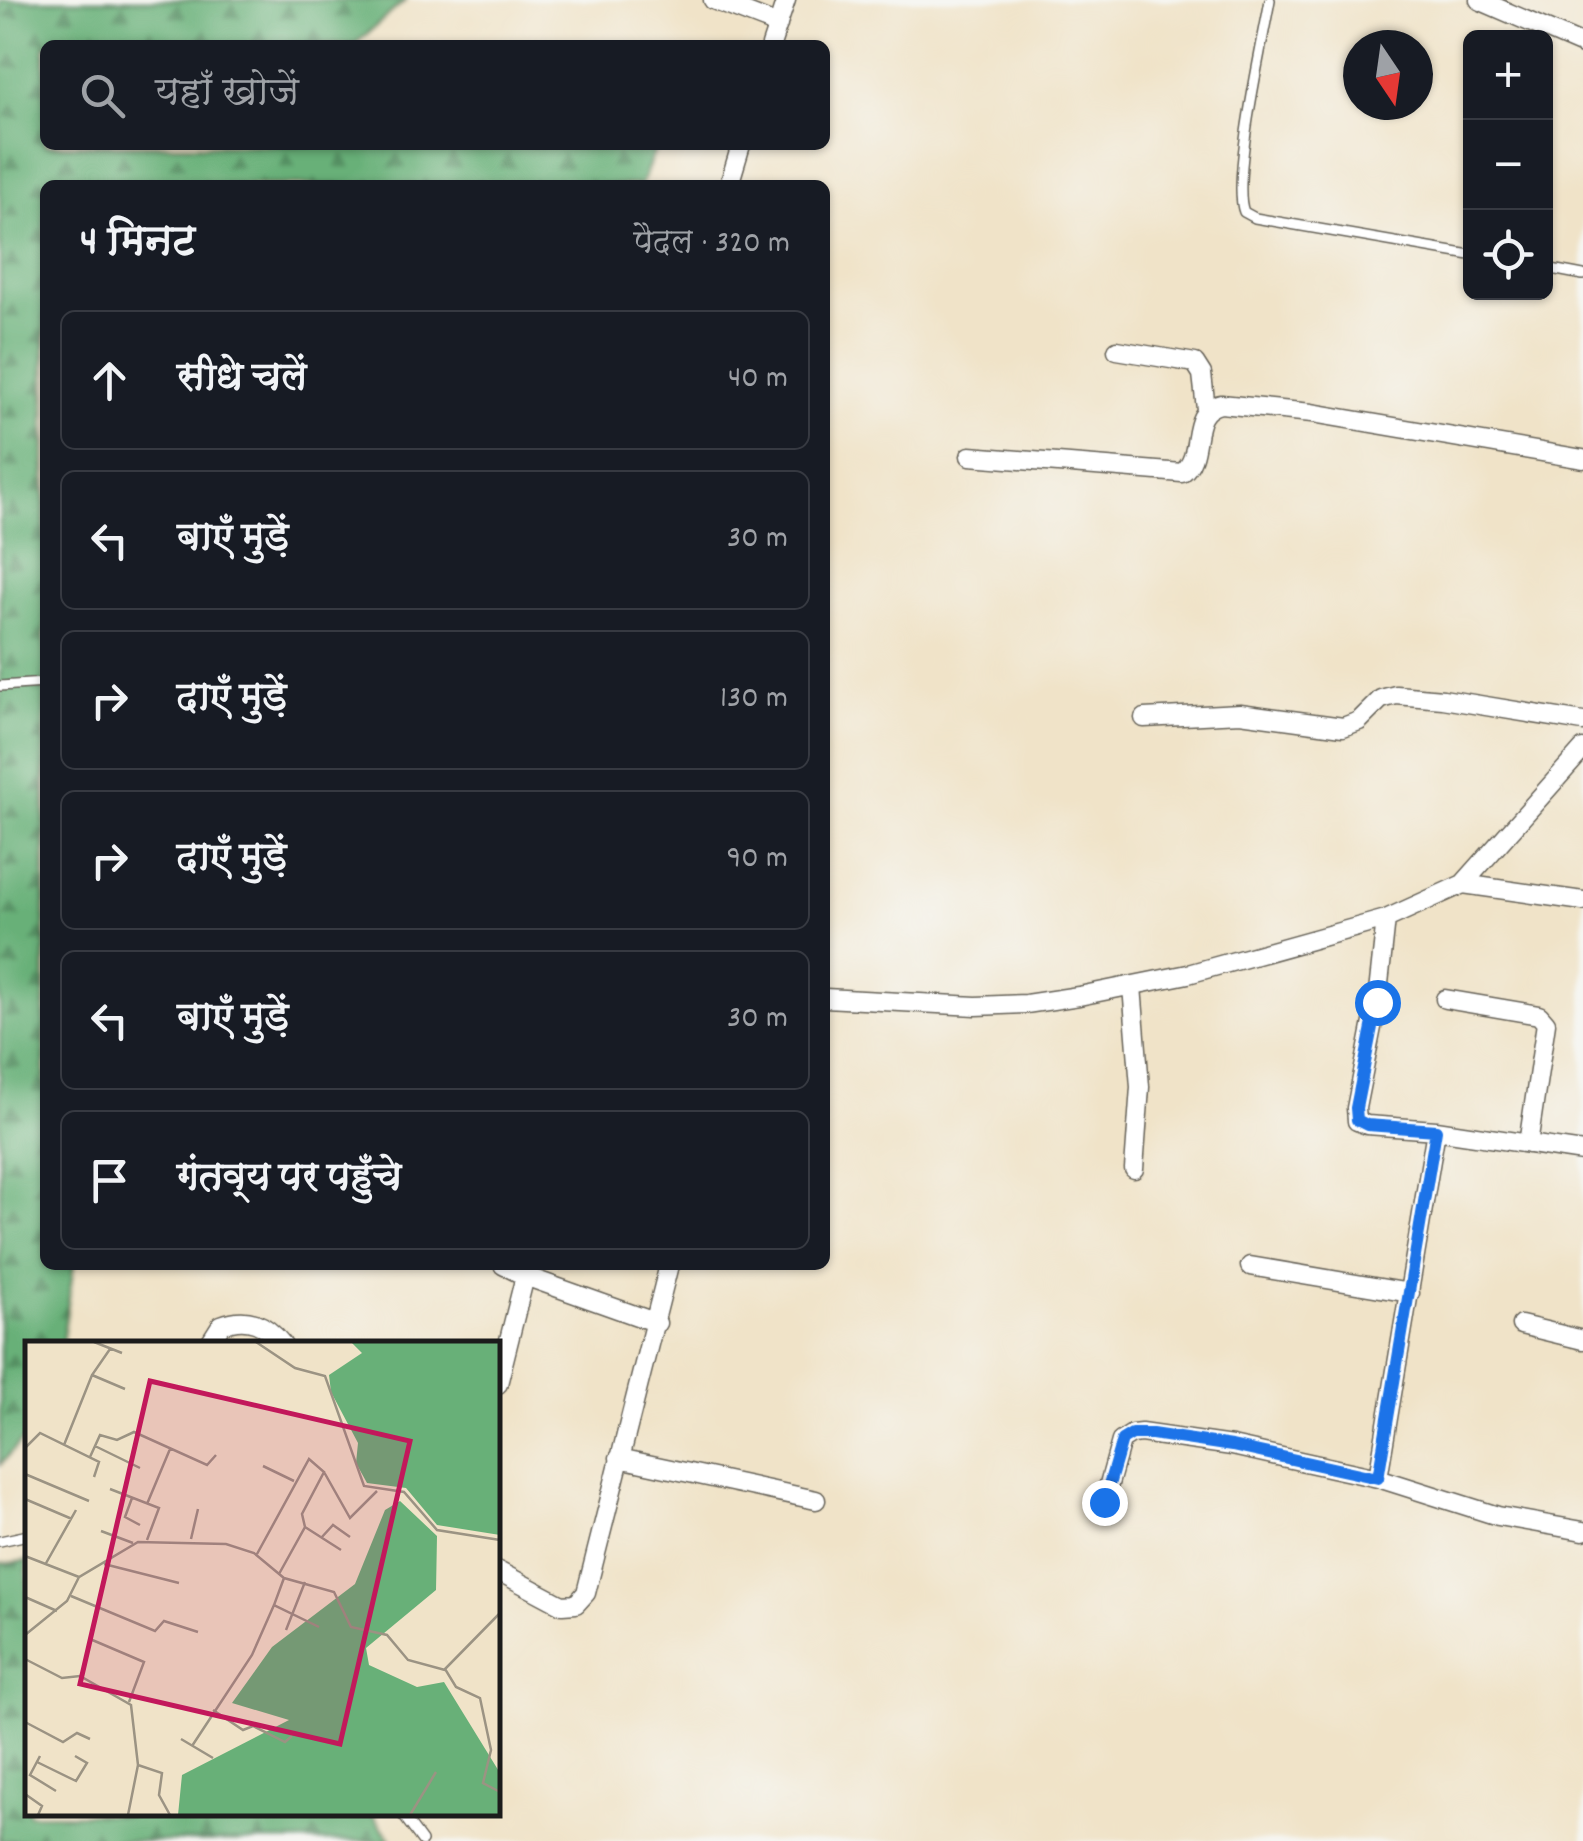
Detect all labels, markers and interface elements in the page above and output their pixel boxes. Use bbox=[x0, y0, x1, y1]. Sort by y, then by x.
north arrow bbox=[1343, 30, 1433, 120]
map controls bbox=[1463, 30, 1553, 300]
button: + bbox=[1463, 30, 1553, 120]
search box bbox=[40, 40, 830, 150]
icon: search bbox=[75, 68, 130, 123]
text: यहाँ खोजें bbox=[155, 68, 299, 123]
button: − bbox=[1463, 120, 1553, 210]
button: locate bbox=[1463, 210, 1553, 300]
text: 4 मिनट bbox=[80, 215, 195, 275]
text: पैदल · 320 m bbox=[634, 222, 790, 268]
icon: ahead bbox=[82, 353, 137, 408]
text: सीधे चलें bbox=[177, 353, 307, 408]
text: 40 m bbox=[728, 357, 788, 403]
icon: left bbox=[82, 513, 137, 568]
text: बाएँ मुड़ें bbox=[177, 513, 289, 568]
text: 30 m bbox=[727, 517, 788, 563]
icon: right bbox=[82, 673, 137, 728]
text: दाएँ मुड़ें bbox=[177, 673, 287, 728]
text: 130 m bbox=[720, 677, 788, 723]
icon: right bbox=[82, 833, 137, 888]
text: दाएँ मुड़ें bbox=[177, 833, 287, 888]
text: 90 m bbox=[727, 837, 788, 883]
route start bbox=[1355, 980, 1401, 1026]
icon: left bbox=[82, 993, 137, 1048]
text: बाएँ मुड़ें bbox=[177, 993, 289, 1048]
text: 30 m bbox=[727, 997, 788, 1043]
icon: arrive bbox=[82, 1153, 137, 1208]
text: गंतव्य पर पहुँचे bbox=[177, 1153, 402, 1208]
inset map bbox=[25, 1341, 500, 1816]
route end bbox=[1082, 1480, 1128, 1526]

